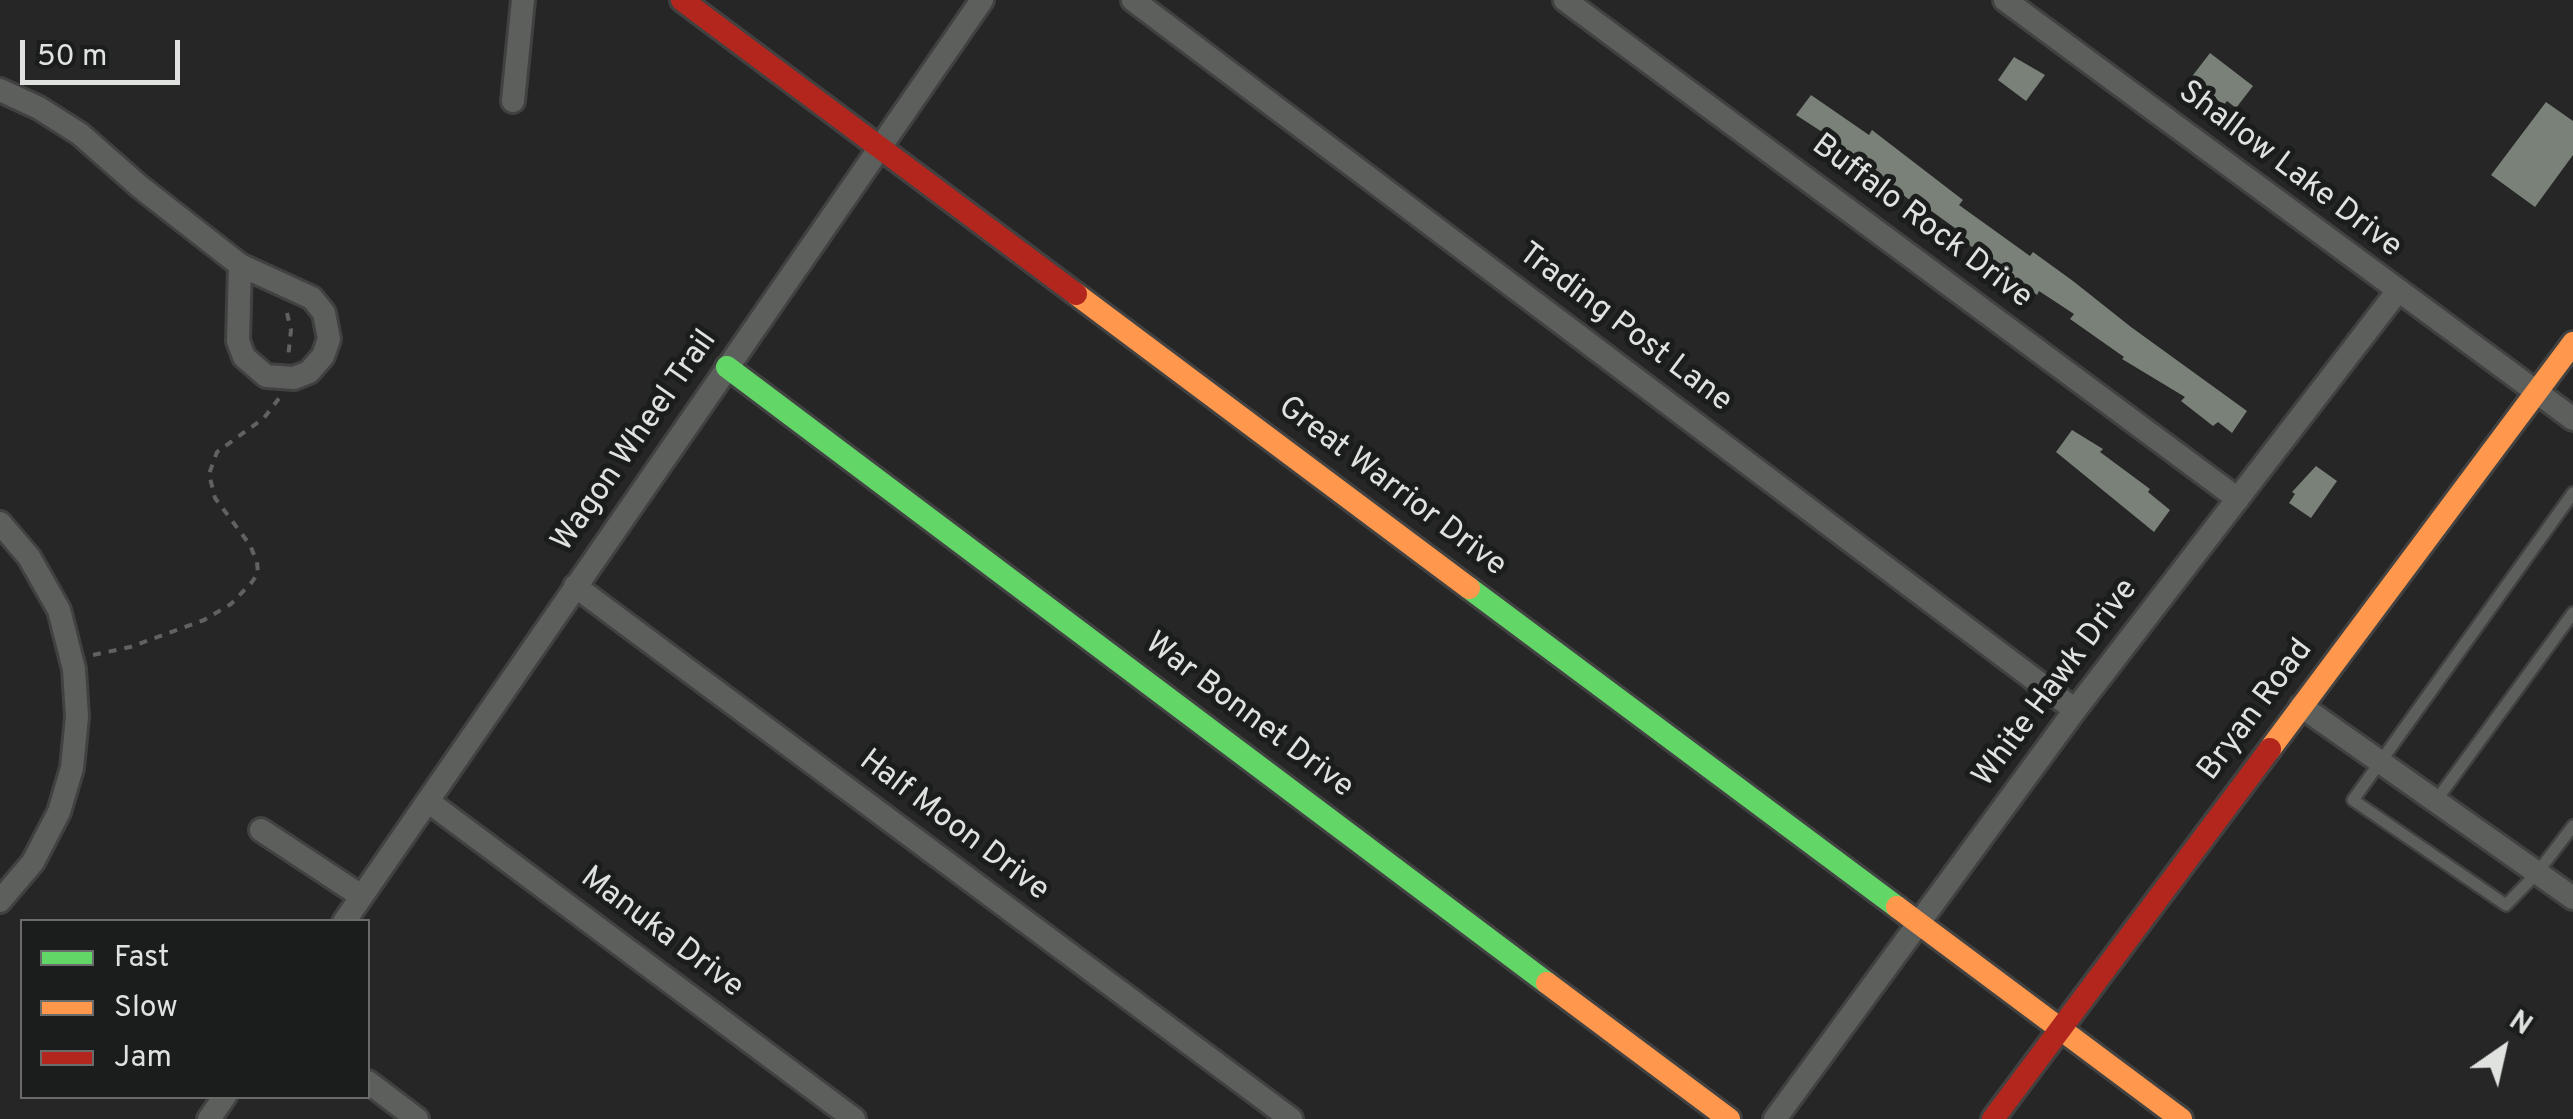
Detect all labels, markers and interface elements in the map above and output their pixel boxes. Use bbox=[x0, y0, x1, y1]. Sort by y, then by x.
scale bar bbox=[25, 20, 185, 82]
text: 50 m bbox=[37, 39, 107, 76]
street label: Shallow Lake Drive bbox=[2170, 74, 2408, 268]
street label: Buffalo Rock Drive bbox=[1803, 128, 2039, 318]
street label: Trading Post Lane bbox=[1509, 236, 1739, 422]
street label: Wagon Wheel Trail bbox=[545, 324, 727, 560]
street label: Great Warrior Drive bbox=[1269, 390, 1513, 586]
street label: White Hawk Drive bbox=[1966, 572, 2148, 796]
street label: War Bonnet Drive bbox=[1136, 626, 1360, 808]
street label: Bryan Road bbox=[2191, 633, 2323, 789]
street label: Half Moon Drive bbox=[850, 743, 1056, 911]
street label: Manuka Drive bbox=[572, 860, 750, 1008]
legend bbox=[20, 919, 370, 1099]
text: Fast bbox=[114, 940, 169, 977]
text: Slow bbox=[114, 990, 178, 1027]
north arrow bbox=[2453, 999, 2553, 1099]
text: N bbox=[2501, 1004, 2538, 1045]
text: Jam bbox=[114, 1040, 172, 1077]

